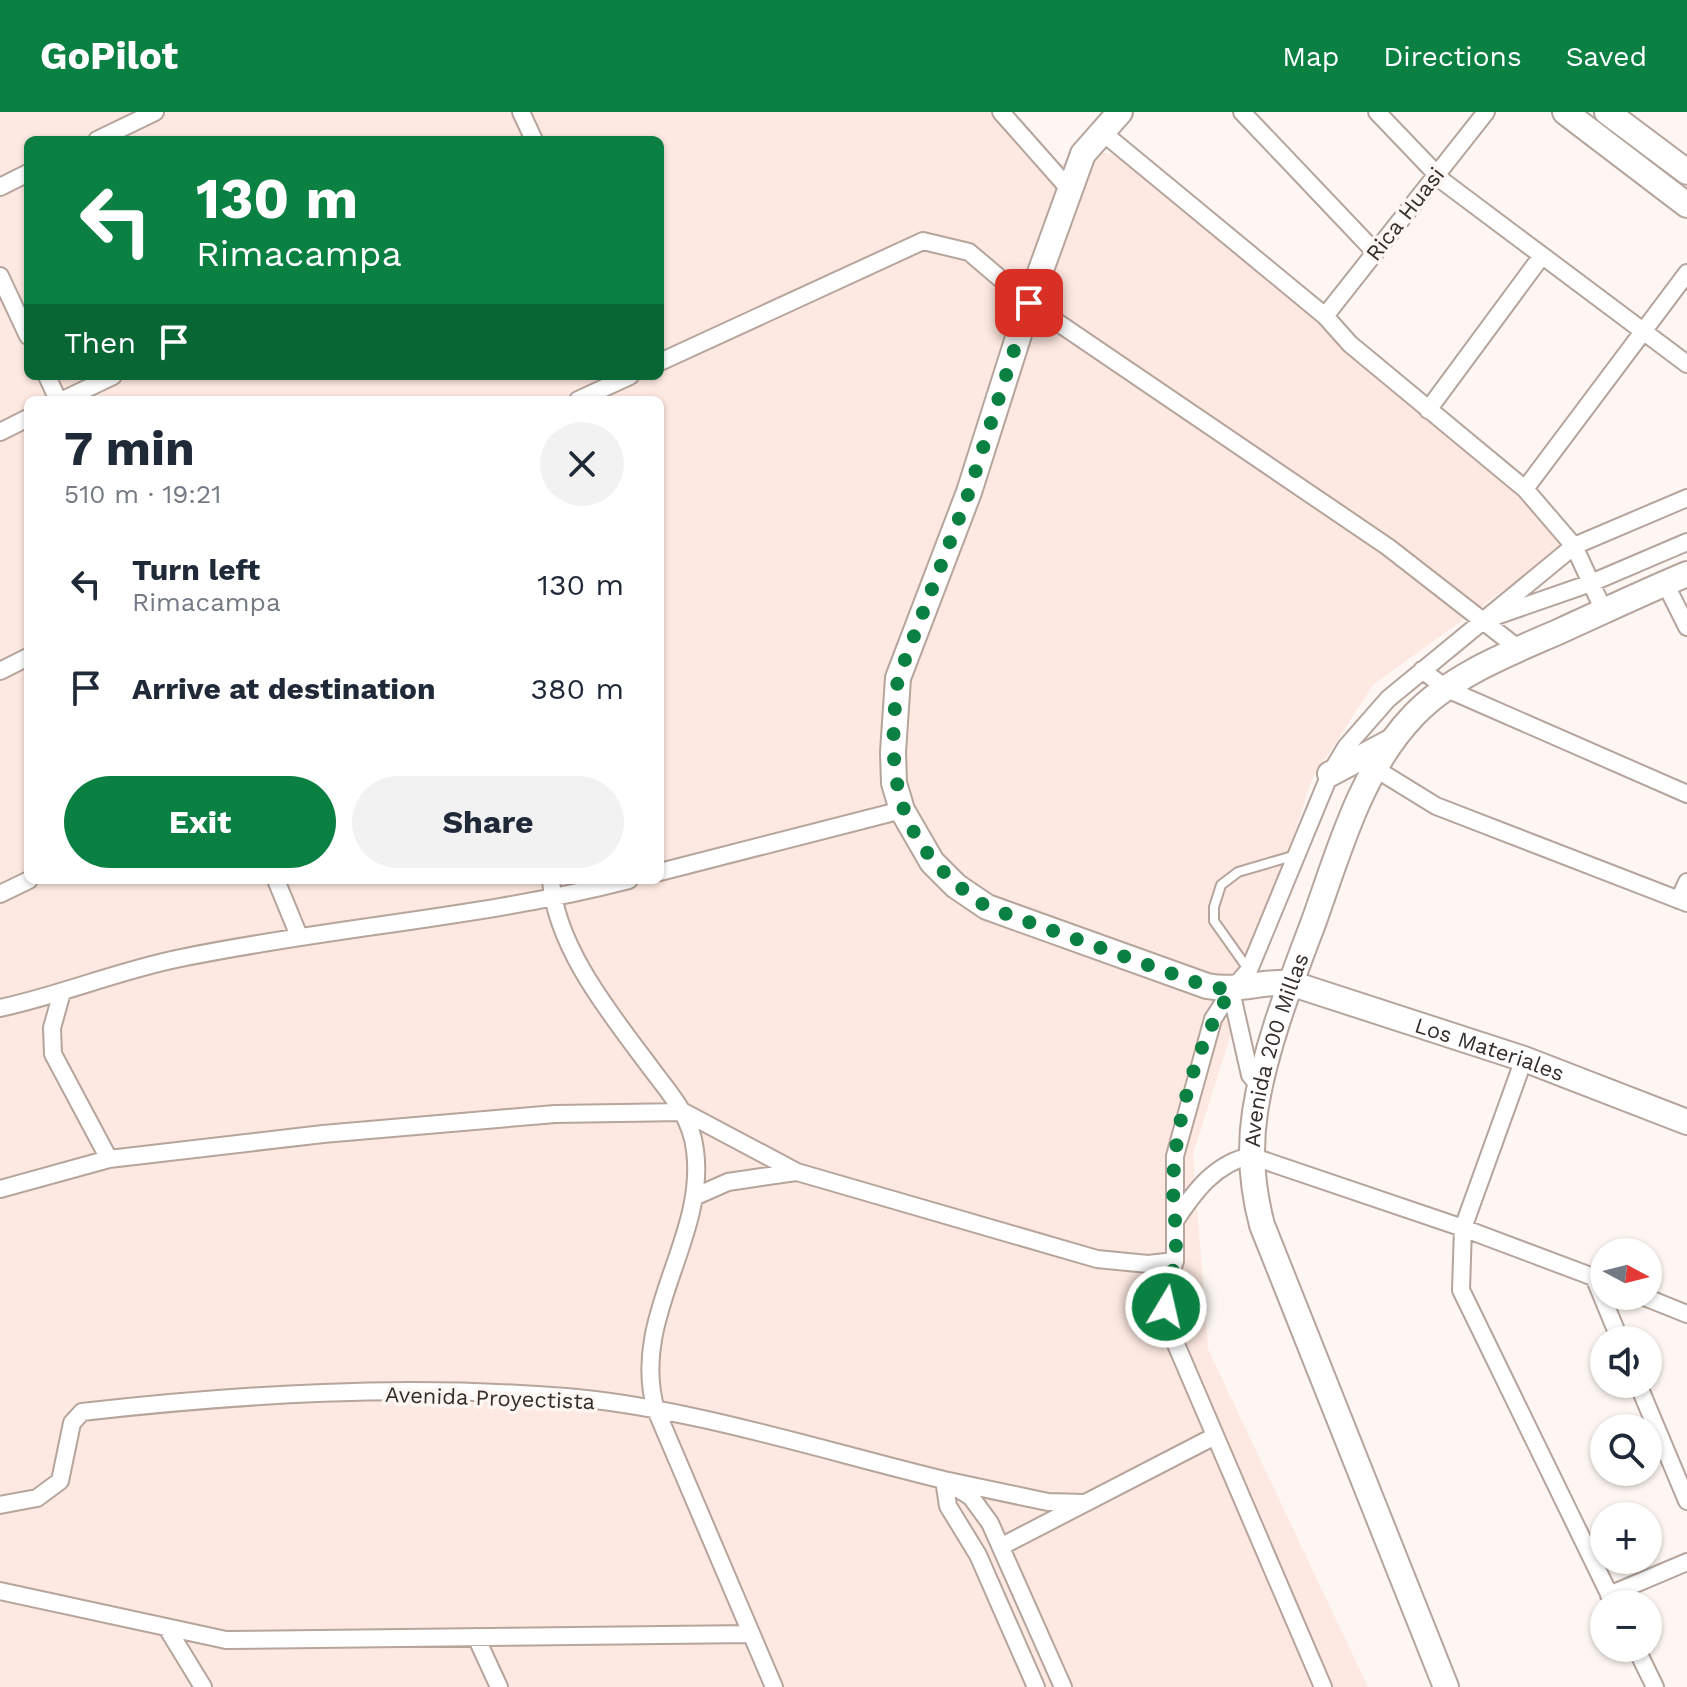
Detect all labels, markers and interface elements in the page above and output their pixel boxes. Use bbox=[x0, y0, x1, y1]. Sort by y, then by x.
text: GoPilot bbox=[40, 34, 178, 78]
text: Map bbox=[1282, 40, 1339, 73]
text: Directions bbox=[1383, 40, 1522, 73]
text: Saved bbox=[1566, 40, 1647, 73]
street label: Rica Huasi bbox=[1361, 162, 1449, 266]
text: 130 m bbox=[196, 166, 358, 232]
icon: left bbox=[64, 168, 168, 272]
text: Rimacampa bbox=[196, 233, 402, 275]
pin bbox=[995, 269, 1063, 337]
icon: arrive bbox=[1007, 281, 1051, 325]
icon: arrive bbox=[152, 320, 196, 364]
text: Then bbox=[64, 325, 136, 360]
text: 7 min bbox=[64, 420, 195, 477]
button: close bbox=[540, 422, 624, 506]
text: 510 m · 19:21 bbox=[64, 479, 221, 509]
text: Turn left bbox=[132, 552, 260, 587]
icon: left bbox=[64, 562, 108, 606]
text: 130 m bbox=[537, 567, 624, 602]
text: Rimacampa bbox=[132, 587, 281, 617]
icon: arrive bbox=[64, 666, 108, 710]
text: Arrive at destination bbox=[132, 671, 436, 706]
text: 380 m bbox=[531, 671, 624, 706]
button: Exit bbox=[64, 776, 336, 868]
button: Share bbox=[352, 776, 624, 868]
street label: Avenida 200 Millas bbox=[1239, 950, 1313, 1148]
street label: Los Materiales bbox=[1412, 1012, 1568, 1086]
north arrow bbox=[1590, 1238, 1662, 1310]
map controls bbox=[1590, 1238, 1662, 1662]
position arrow bbox=[1124, 1265, 1208, 1349]
button: sound bbox=[1590, 1326, 1662, 1398]
street label: Avenida Proyectista bbox=[384, 1382, 596, 1414]
button: search bbox=[1590, 1414, 1662, 1486]
button: + bbox=[1590, 1502, 1662, 1574]
button: − bbox=[1590, 1590, 1662, 1662]

